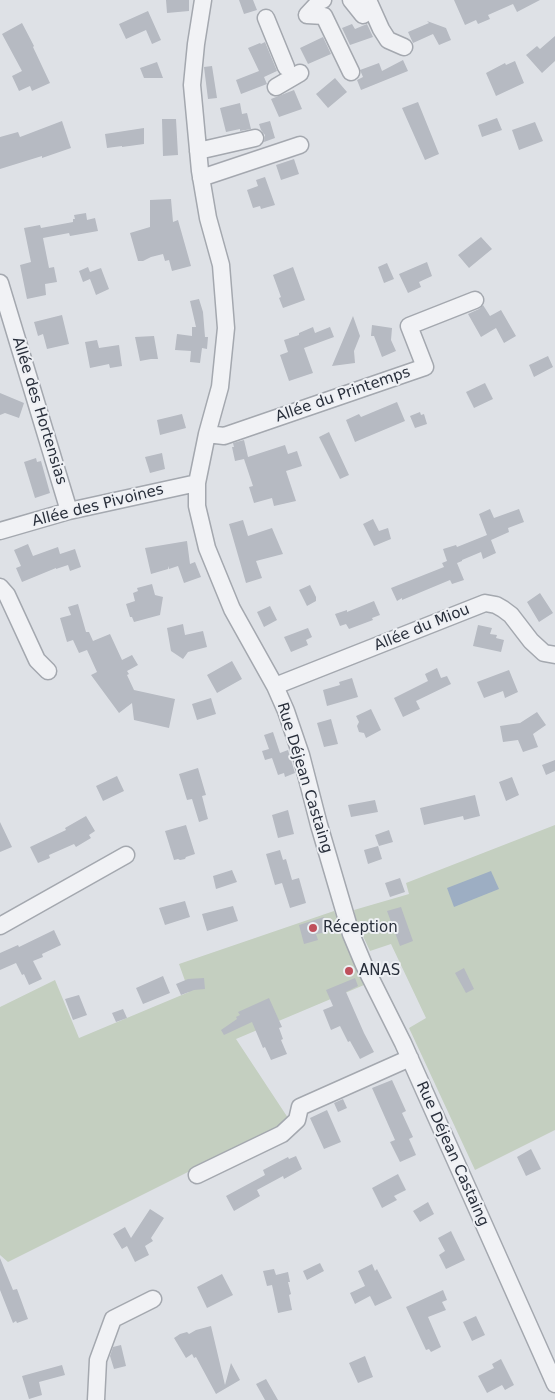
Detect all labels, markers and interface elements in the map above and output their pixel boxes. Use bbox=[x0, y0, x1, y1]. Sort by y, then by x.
street label: Allée des Hortensias bbox=[8, 335, 70, 487]
street label: Allée du Printemps bbox=[273, 363, 413, 427]
street label: Allée des Pivoines bbox=[30, 481, 166, 531]
street label: Allée du Miou bbox=[372, 601, 472, 655]
street label: Rue Déjean Castaing bbox=[272, 700, 336, 856]
place label: Réception bbox=[323, 919, 398, 937]
marker: Réception bbox=[307, 922, 319, 934]
place label: ANAS bbox=[359, 962, 400, 980]
marker: ANAS bbox=[343, 965, 355, 977]
street label: Rue Déjean Castaing bbox=[412, 1079, 492, 1229]

